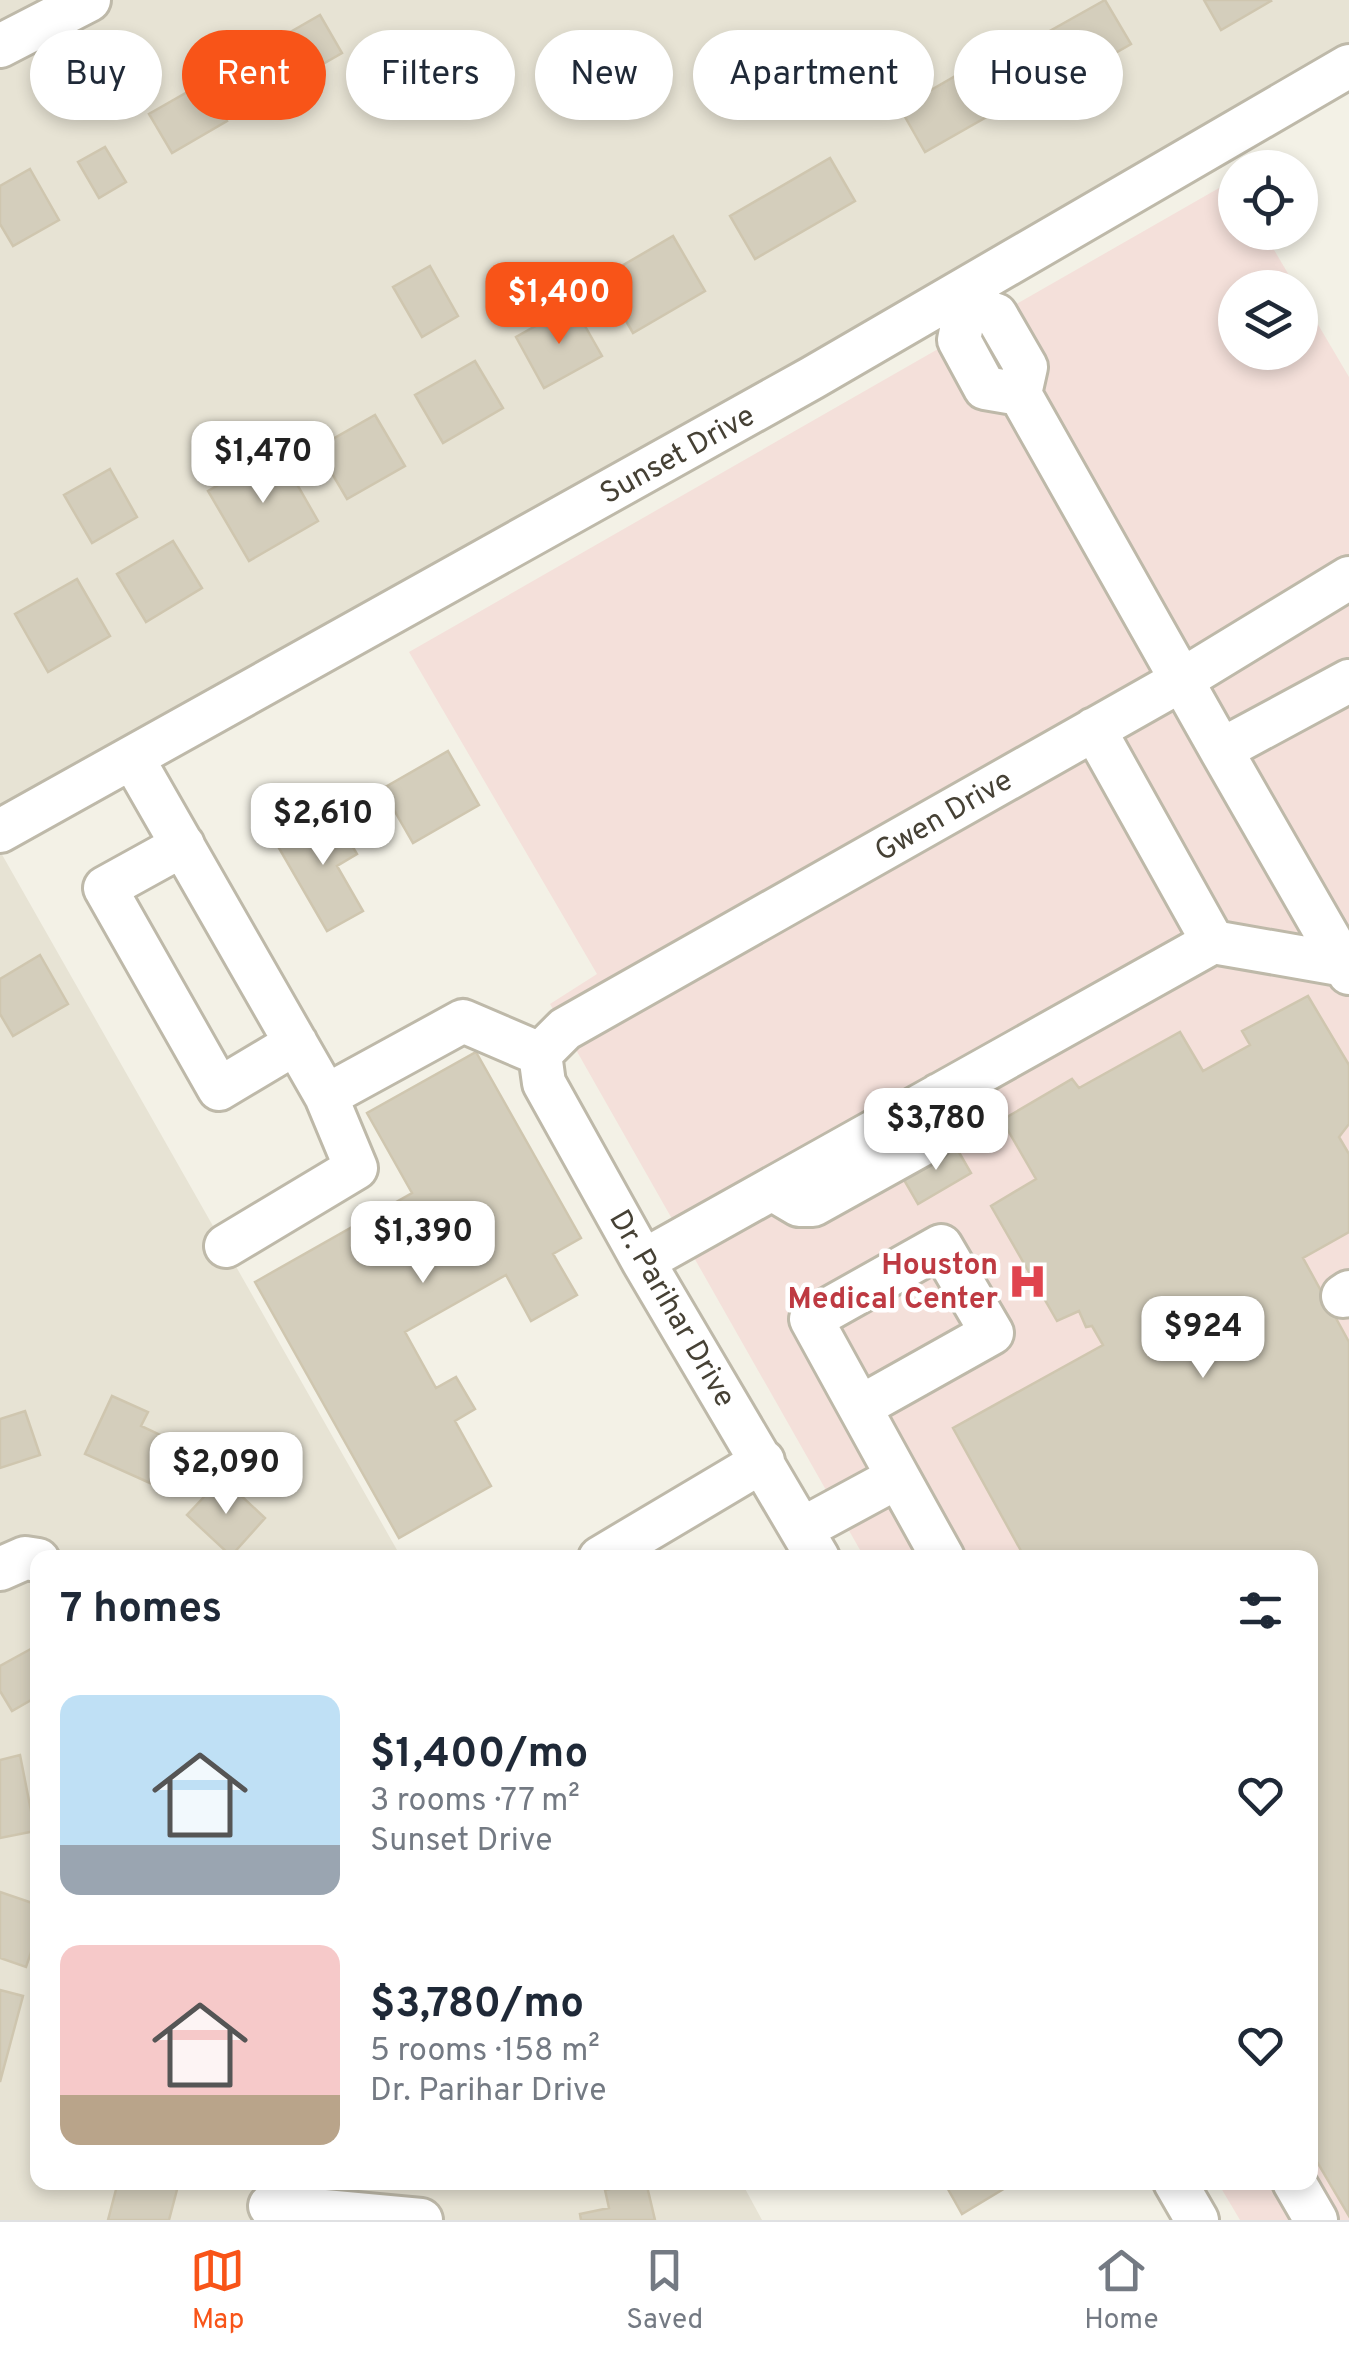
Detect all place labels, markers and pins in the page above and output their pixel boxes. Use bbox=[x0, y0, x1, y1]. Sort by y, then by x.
pin: $1,400 bbox=[478, 262, 640, 347]
pin: $1,470 bbox=[182, 421, 344, 506]
pin: $2,610 bbox=[242, 783, 404, 868]
pin: $3,780 bbox=[855, 1088, 1017, 1173]
pin: $1,390 bbox=[342, 1201, 504, 1286]
place label: Houston Medical Center bbox=[788, 1248, 998, 1319]
hospital icon: Houston Medical Center bbox=[1007, 1260, 1049, 1302]
pin: $924 bbox=[1144, 1296, 1262, 1381]
pin: $2,090 bbox=[145, 1432, 307, 1517]

